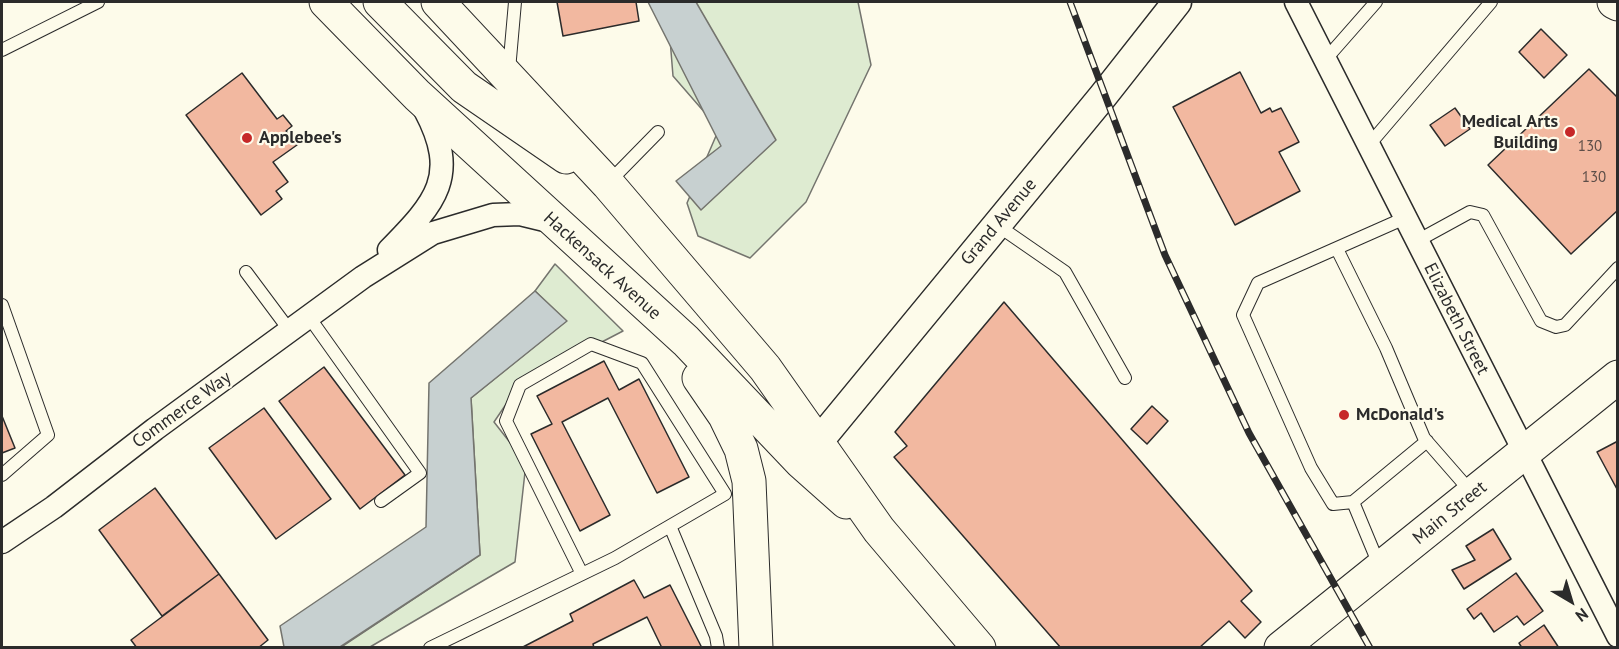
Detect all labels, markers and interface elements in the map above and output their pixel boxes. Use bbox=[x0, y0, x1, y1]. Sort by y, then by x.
place label: Medical Arts Building bbox=[1462, 111, 1558, 154]
marker: Medical Arts Building bbox=[1563, 125, 1577, 139]
place label: Applebee's bbox=[259, 127, 342, 149]
marker: Applebee's bbox=[240, 131, 254, 145]
house number: 130 bbox=[1578, 138, 1602, 156]
house number: 130 bbox=[1582, 169, 1606, 187]
street label: Grand Avenue bbox=[956, 174, 1042, 270]
street label: Hackensack Avenue bbox=[539, 208, 665, 324]
street label: Elizabeth Street bbox=[1419, 260, 1493, 378]
street label: Commerce Way bbox=[128, 367, 236, 453]
place label: McDonald's bbox=[1356, 404, 1444, 426]
marker: McDonald's bbox=[1337, 408, 1351, 422]
street label: Main Street bbox=[1409, 477, 1491, 549]
north arrow bbox=[1541, 571, 1601, 631]
text: N bbox=[1572, 604, 1592, 626]

